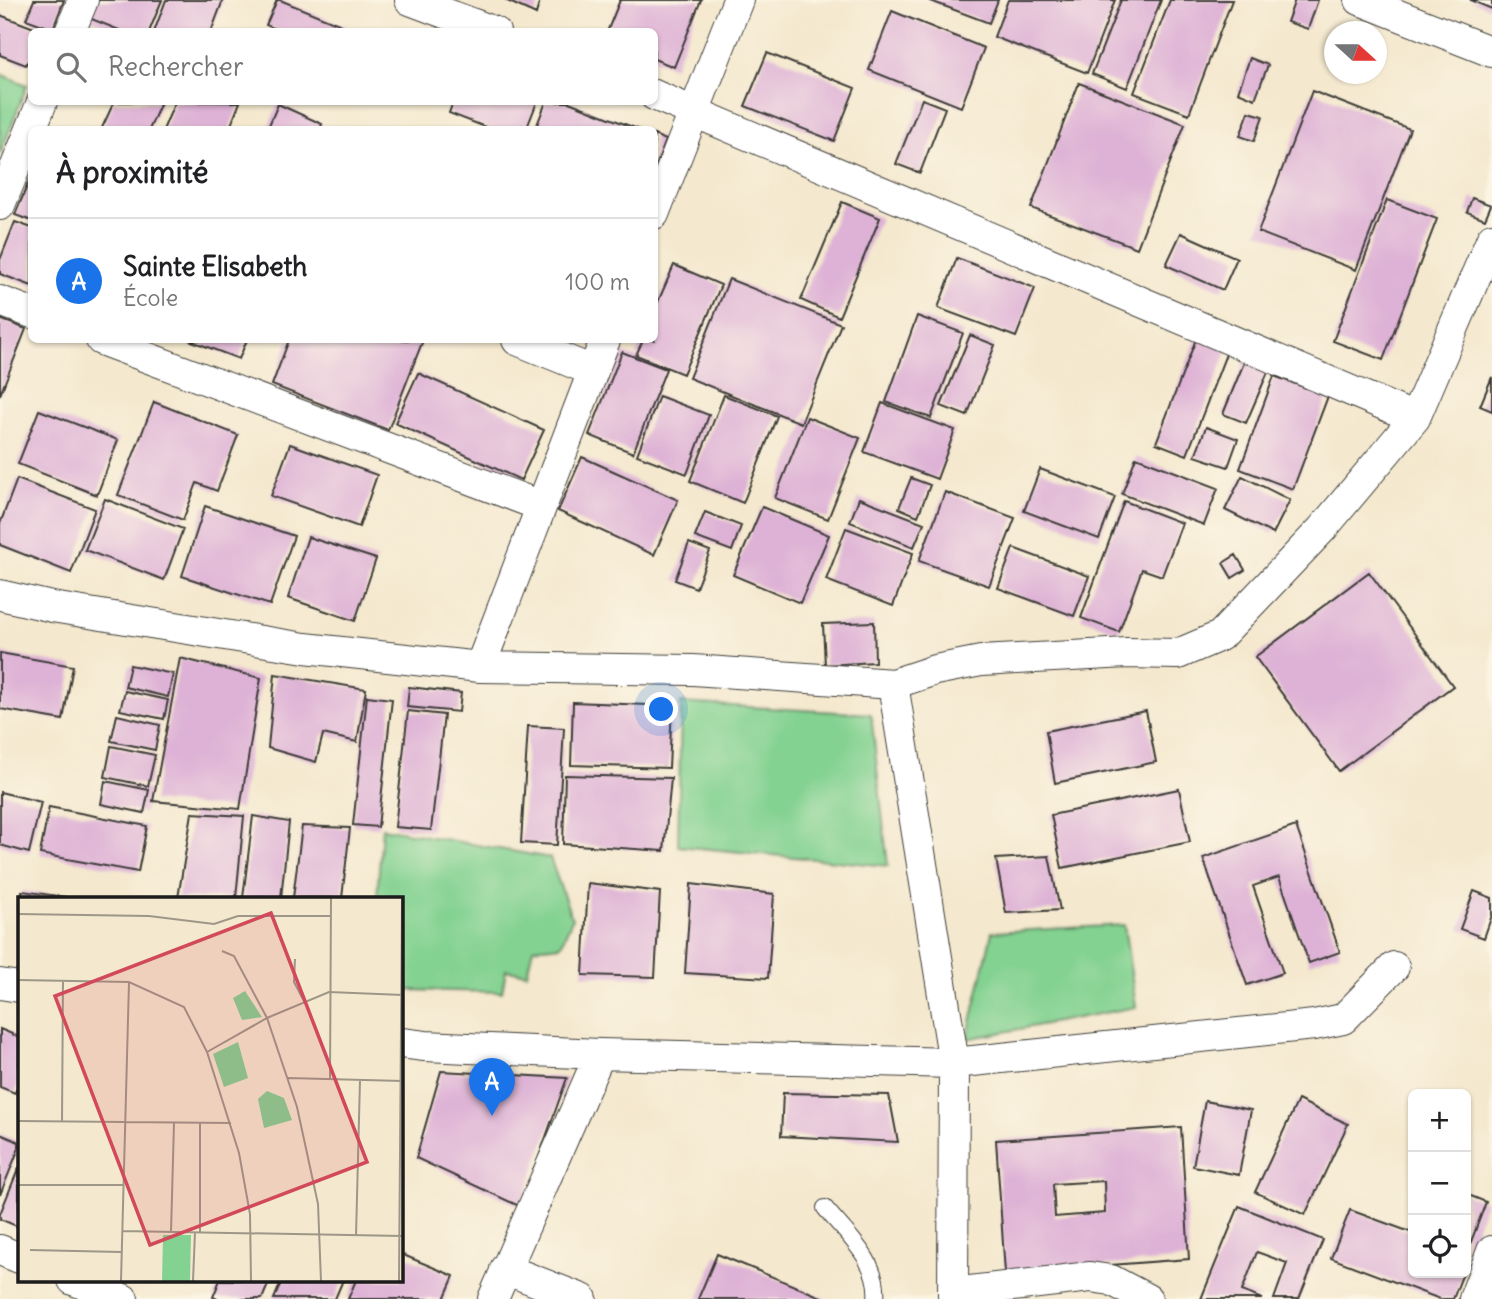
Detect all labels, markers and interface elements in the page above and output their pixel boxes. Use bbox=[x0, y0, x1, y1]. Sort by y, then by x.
north arrow bbox=[1324, 21, 1387, 84]
search box bbox=[28, 28, 658, 105]
icon: search bbox=[52, 48, 90, 86]
text: Rechercher bbox=[108, 50, 244, 83]
text: À proximité bbox=[56, 153, 208, 191]
text: Sainte Elisabeth bbox=[123, 250, 307, 283]
text: A bbox=[72, 267, 86, 296]
text: 100 m bbox=[565, 267, 630, 296]
text: École bbox=[123, 283, 178, 312]
your location bbox=[644, 692, 678, 726]
inset map bbox=[18, 897, 402, 1282]
pin: A bbox=[469, 1058, 515, 1116]
map controls bbox=[1408, 1089, 1471, 1278]
button: + bbox=[1408, 1089, 1471, 1152]
button: − bbox=[1408, 1152, 1471, 1215]
button: locate bbox=[1408, 1215, 1471, 1278]

